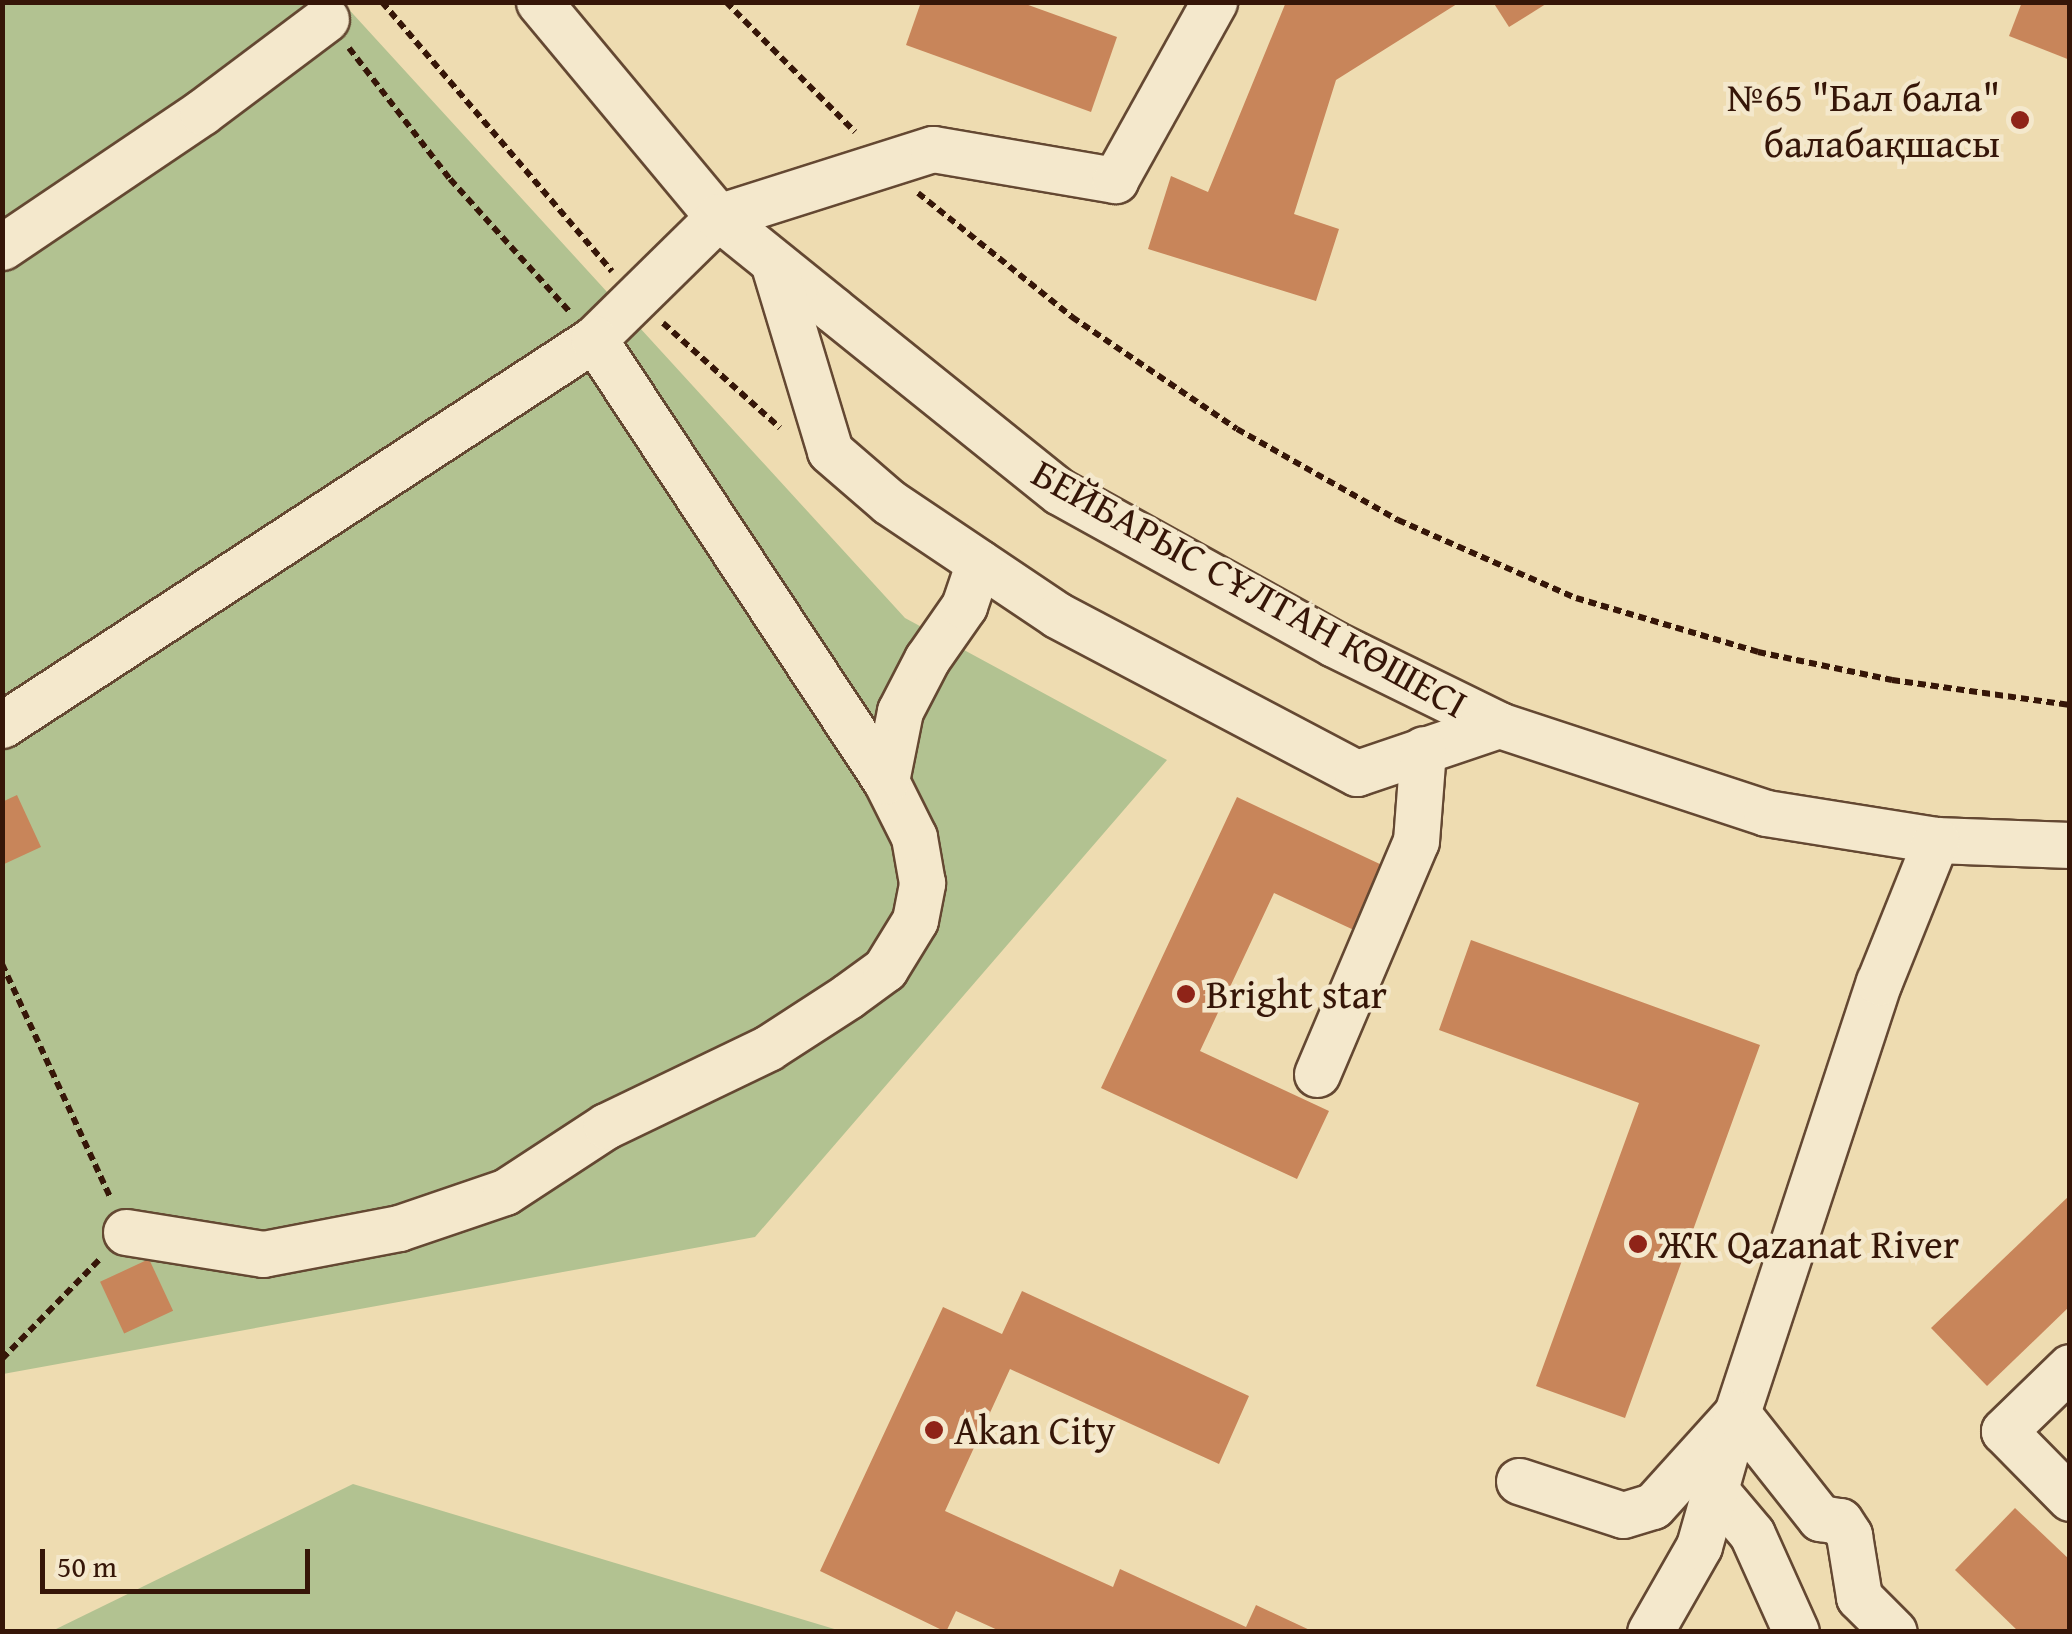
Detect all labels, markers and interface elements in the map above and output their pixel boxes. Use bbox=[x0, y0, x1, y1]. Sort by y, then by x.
place label: №65 "Бал бала" балабақшасы bbox=[1727, 73, 2000, 167]
marker: №65 "Бал бала" балабақшасы bbox=[2009, 109, 2031, 131]
street label: БЕЙБАРЫС СҰЛТАН КӨШЕСІ bbox=[1024, 448, 1476, 728]
place label: Bright star bbox=[1206, 970, 1387, 1018]
marker: Bright star bbox=[1175, 983, 1197, 1005]
place label: ЖК Qazanat River bbox=[1658, 1220, 1959, 1268]
marker: ЖК Qazanat River bbox=[1627, 1233, 1649, 1255]
place label: Akan City bbox=[954, 1406, 1116, 1454]
marker: Akan City bbox=[923, 1419, 945, 1441]
scale bar bbox=[45, 1529, 315, 1591]
text: 50 m bbox=[57, 1544, 117, 1588]

